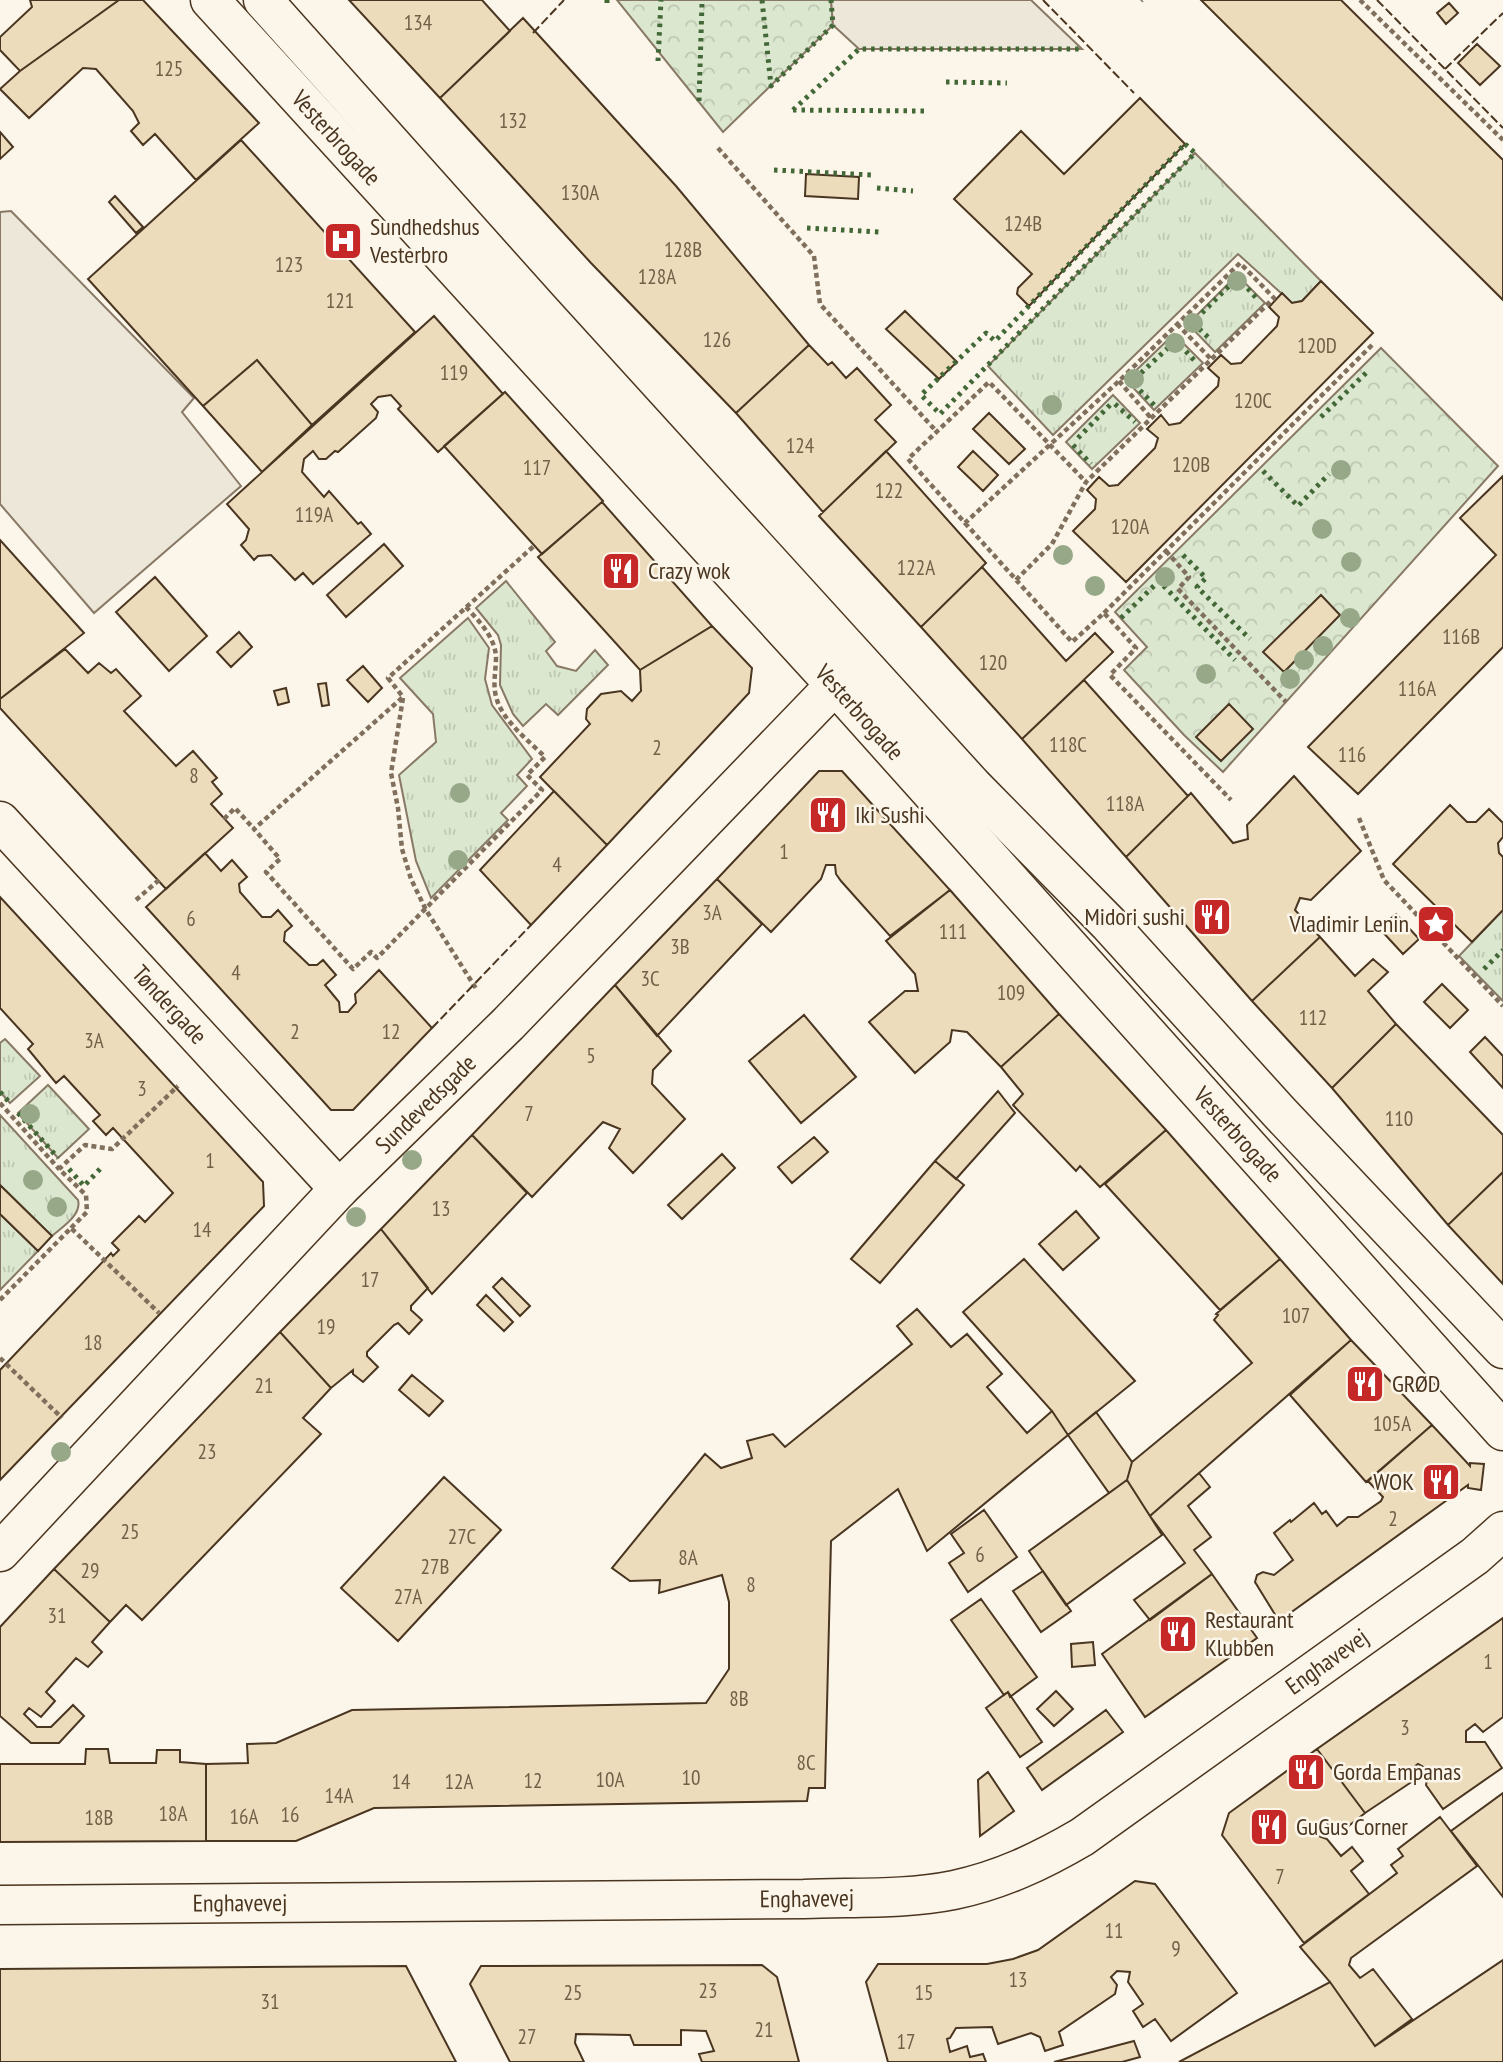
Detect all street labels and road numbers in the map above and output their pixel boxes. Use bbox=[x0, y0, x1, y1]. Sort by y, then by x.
street label: Vesterbrogade bbox=[284, 83, 388, 192]
street label: Vesterbrogade bbox=[808, 657, 911, 767]
street label: Tøndergade bbox=[126, 959, 214, 1051]
street label: Sundevedsgade bbox=[368, 1048, 483, 1160]
street label: Vesterbrogade bbox=[1186, 1079, 1289, 1189]
street label: Enghavevej bbox=[1279, 1621, 1374, 1701]
street label: Enghavevej bbox=[760, 1882, 854, 1914]
street label: Enghavevej bbox=[193, 1887, 287, 1919]

